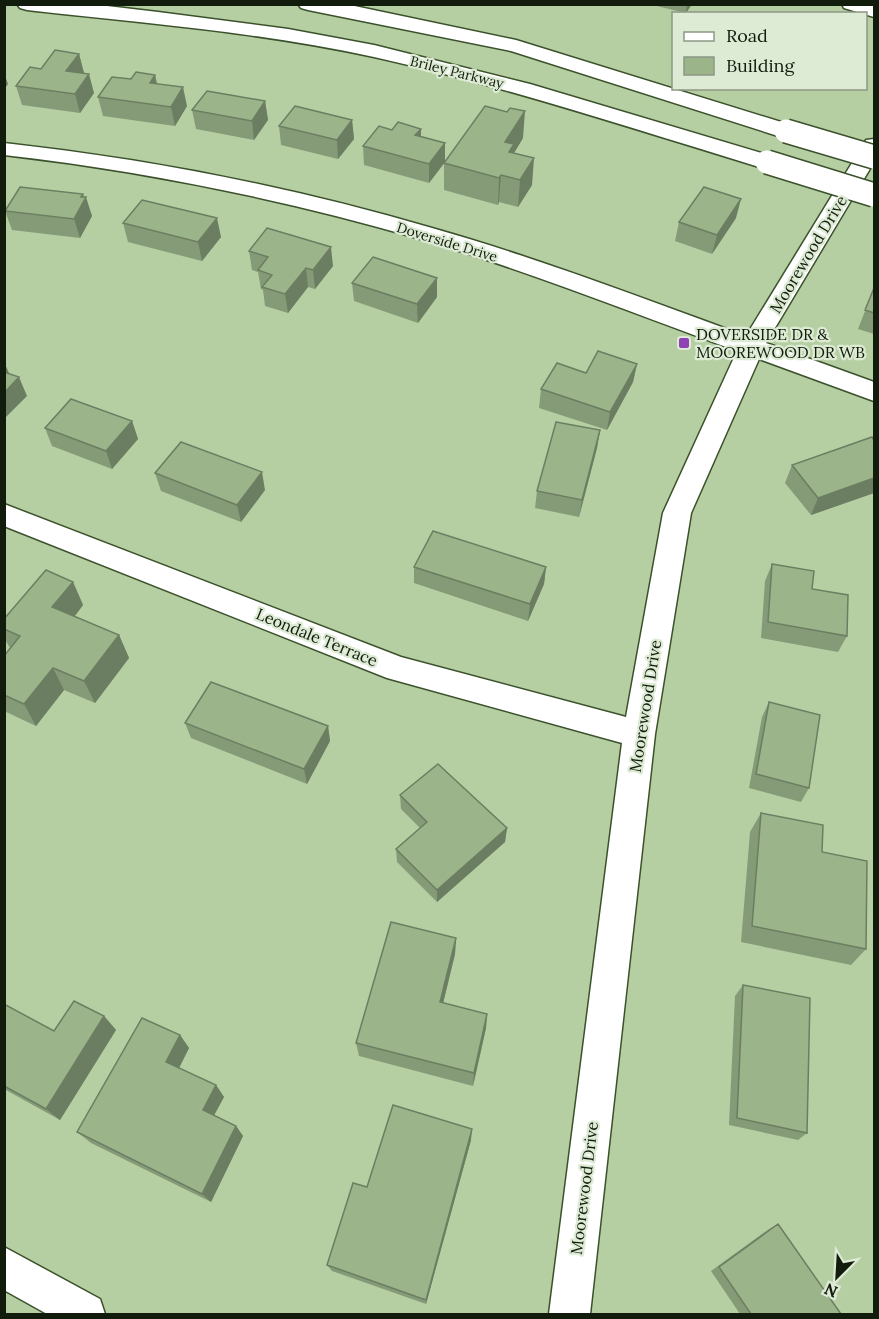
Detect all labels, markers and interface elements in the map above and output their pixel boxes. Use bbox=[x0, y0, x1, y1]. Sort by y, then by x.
legend bbox=[672, 12, 867, 90]
text: Road bbox=[726, 24, 768, 47]
street label: Briley Parkway bbox=[408, 52, 506, 92]
text: Building bbox=[726, 54, 796, 77]
street label: Moorewood Drive bbox=[765, 191, 851, 317]
street label: Doverside Drive bbox=[395, 218, 500, 266]
place label: DOVERSIDE DR & MOOREWOOD DR WB bbox=[696, 324, 865, 362]
marker: DOVERSIDE DR & MOOREWOOD DR WB bbox=[677, 336, 691, 350]
street label: Leondale Terrace bbox=[253, 604, 381, 671]
street label: Moorewood Drive bbox=[625, 638, 665, 774]
street label: Moorewood Drive bbox=[566, 1120, 602, 1256]
north arrow bbox=[807, 1247, 867, 1307]
text: N bbox=[821, 1279, 841, 1302]

